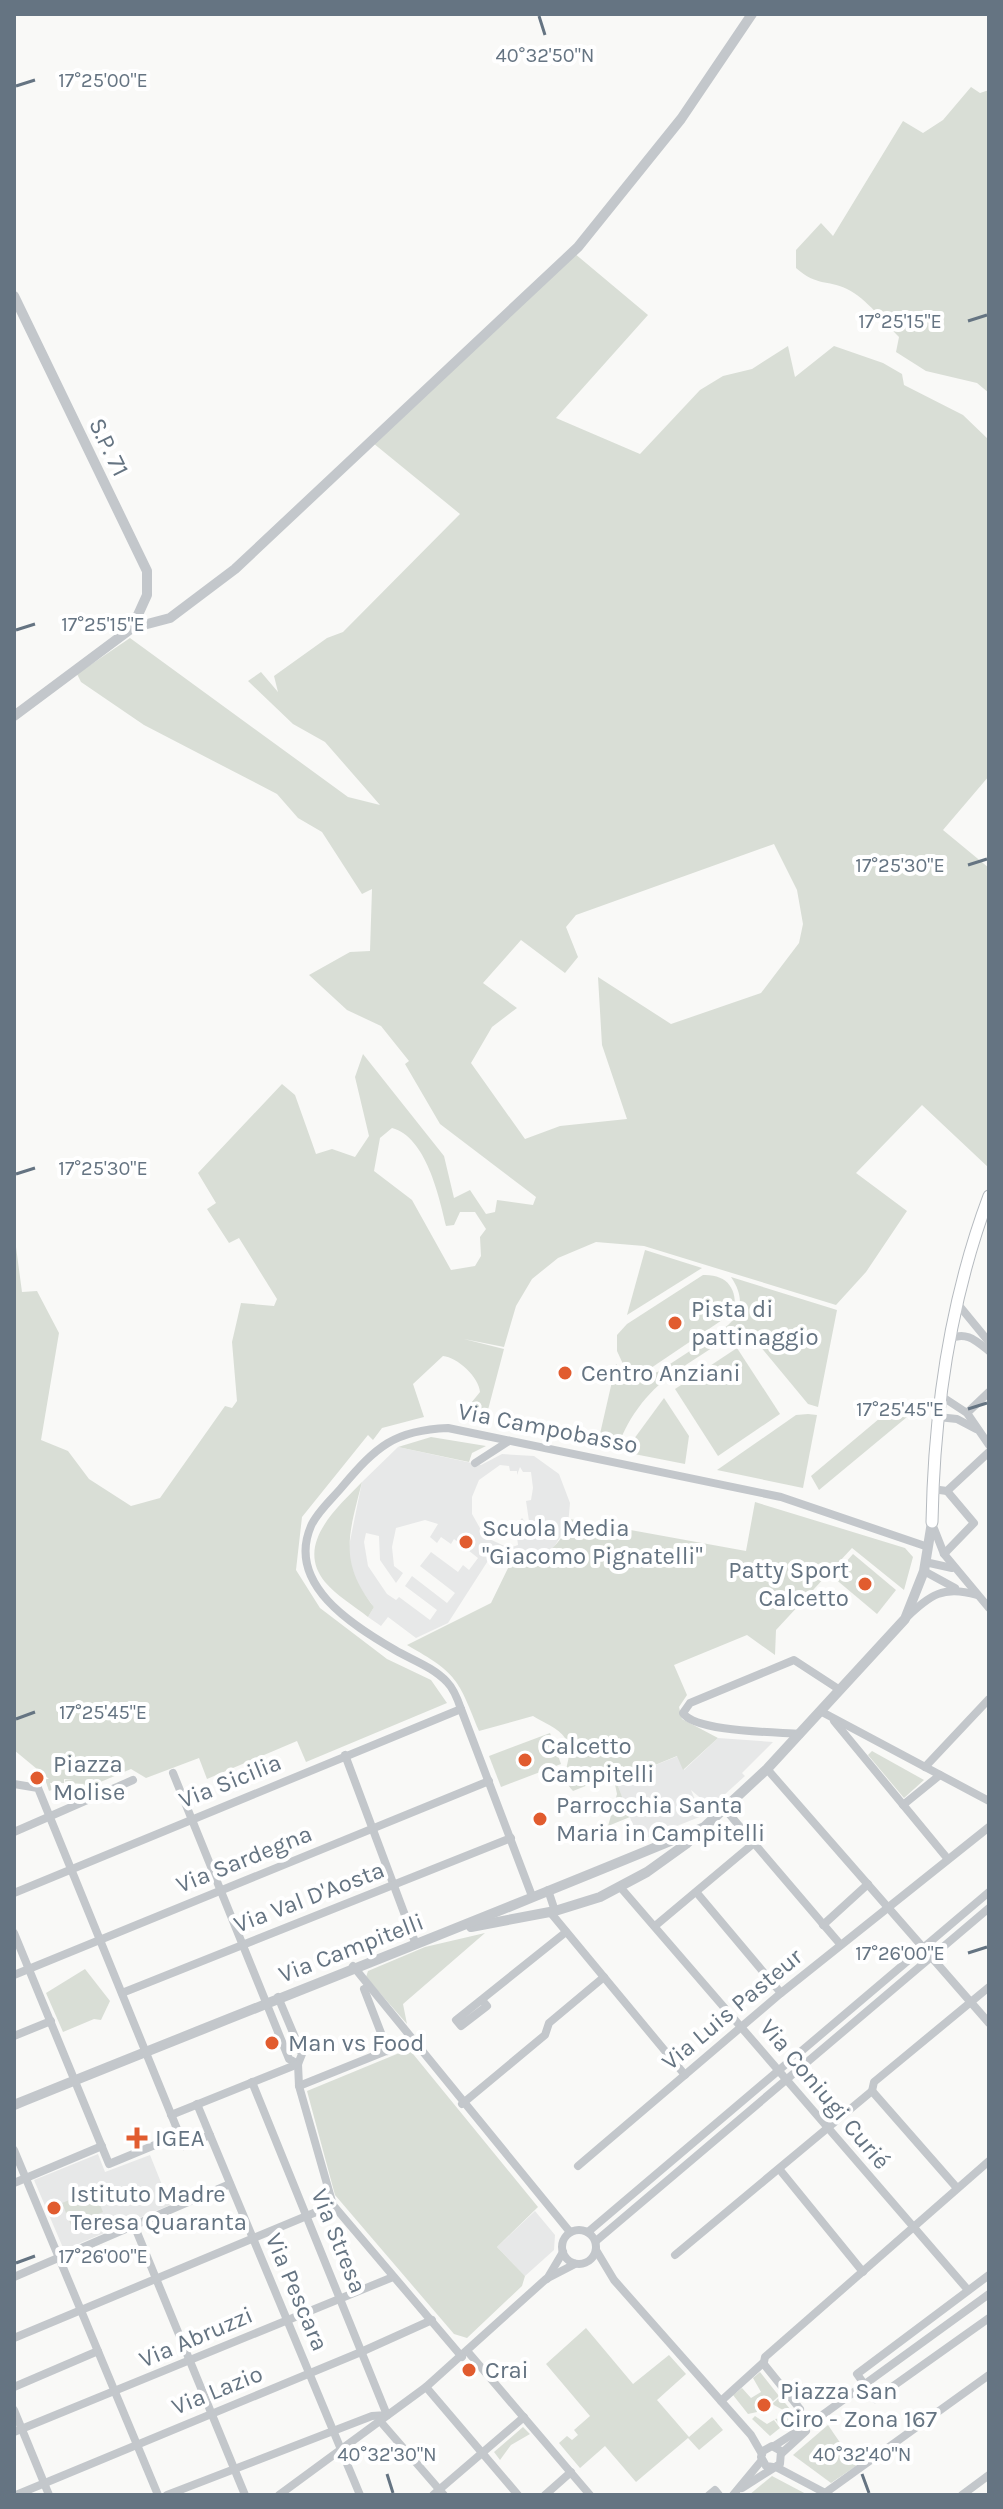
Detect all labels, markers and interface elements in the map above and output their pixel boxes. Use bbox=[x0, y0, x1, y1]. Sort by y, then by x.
text: 40°32'50"N bbox=[496, 44, 594, 67]
text: 17°25'00"E bbox=[58, 69, 148, 92]
text: 17°25'15"E bbox=[858, 310, 942, 333]
street label: S.P. 71 bbox=[83, 413, 135, 481]
text: 17°25'15"E bbox=[61, 613, 145, 636]
text: 17°25'30"E bbox=[855, 854, 945, 877]
text: 17°25'30"E bbox=[58, 1157, 148, 1180]
place label: Pista di pattinaggio bbox=[691, 1295, 819, 1351]
marker: Pista di pattinaggio bbox=[666, 1314, 684, 1332]
place label: Centro Anziani bbox=[581, 1359, 741, 1387]
marker: Centro Anziani bbox=[556, 1364, 574, 1382]
street label: Via Campobasso bbox=[456, 1397, 640, 1459]
text: 17°25'45"E bbox=[856, 1398, 944, 1421]
place label: Scuola Media "Giacomo Pignatelli" bbox=[482, 1514, 703, 1570]
marker: Scuola Media "Giacomo Pignatelli" bbox=[457, 1533, 475, 1551]
place label: Patty Sport Calcetto bbox=[728, 1556, 849, 1612]
marker: Patty Sport Calcetto bbox=[856, 1575, 874, 1593]
text: 17°25'45"E bbox=[59, 1701, 147, 1724]
place label: Calcetto Campitelli bbox=[541, 1732, 655, 1788]
street label: Via Sicilia bbox=[175, 1748, 285, 1814]
place label: Piazza Molise bbox=[53, 1750, 125, 1806]
marker: Calcetto Campitelli bbox=[516, 1751, 534, 1769]
marker: Piazza Molise bbox=[28, 1769, 46, 1787]
place label: Parrocchia Santa Maria in Campitelli bbox=[556, 1791, 765, 1847]
marker: Parrocchia Santa Maria in Campitelli bbox=[531, 1810, 549, 1828]
street label: Via Sardegna bbox=[172, 1819, 316, 1899]
street label: Via Val D'Aosta bbox=[230, 1855, 388, 1939]
street label: Via Campitelli bbox=[275, 1908, 427, 1988]
street label: Via Luis Pasteur bbox=[656, 1942, 808, 2076]
text: 17°26'00"E bbox=[855, 1942, 945, 1965]
street label: Via Coniugi Curié bbox=[754, 2013, 896, 2175]
place label: Man vs Food bbox=[288, 2029, 424, 2057]
marker: Man vs Food bbox=[263, 2034, 281, 2052]
place label: IGEA bbox=[155, 2124, 205, 2152]
marker: IGEA bbox=[126, 2127, 148, 2149]
place label: Istituto Madre Teresa Quaranta bbox=[70, 2180, 247, 2236]
street label: Via Stresa bbox=[305, 2185, 373, 2297]
marker: Istituto Madre Teresa Quaranta bbox=[45, 2199, 63, 2217]
street label: Via Pescara bbox=[260, 2229, 334, 2355]
text: 17°26'00"E bbox=[58, 2245, 148, 2268]
street label: Via Abruzzi bbox=[135, 2301, 257, 2373]
place label: Crai bbox=[485, 2356, 529, 2384]
street label: Via Lazio bbox=[167, 2359, 267, 2421]
marker: Crai bbox=[460, 2361, 478, 2379]
place label: Piazza San Ciro - Zona 167 bbox=[780, 2377, 937, 2433]
marker: Piazza San Ciro - Zona 167 bbox=[755, 2396, 773, 2414]
text: 40°32'30"N bbox=[337, 2443, 437, 2466]
text: 40°32'40"N bbox=[813, 2443, 911, 2466]

